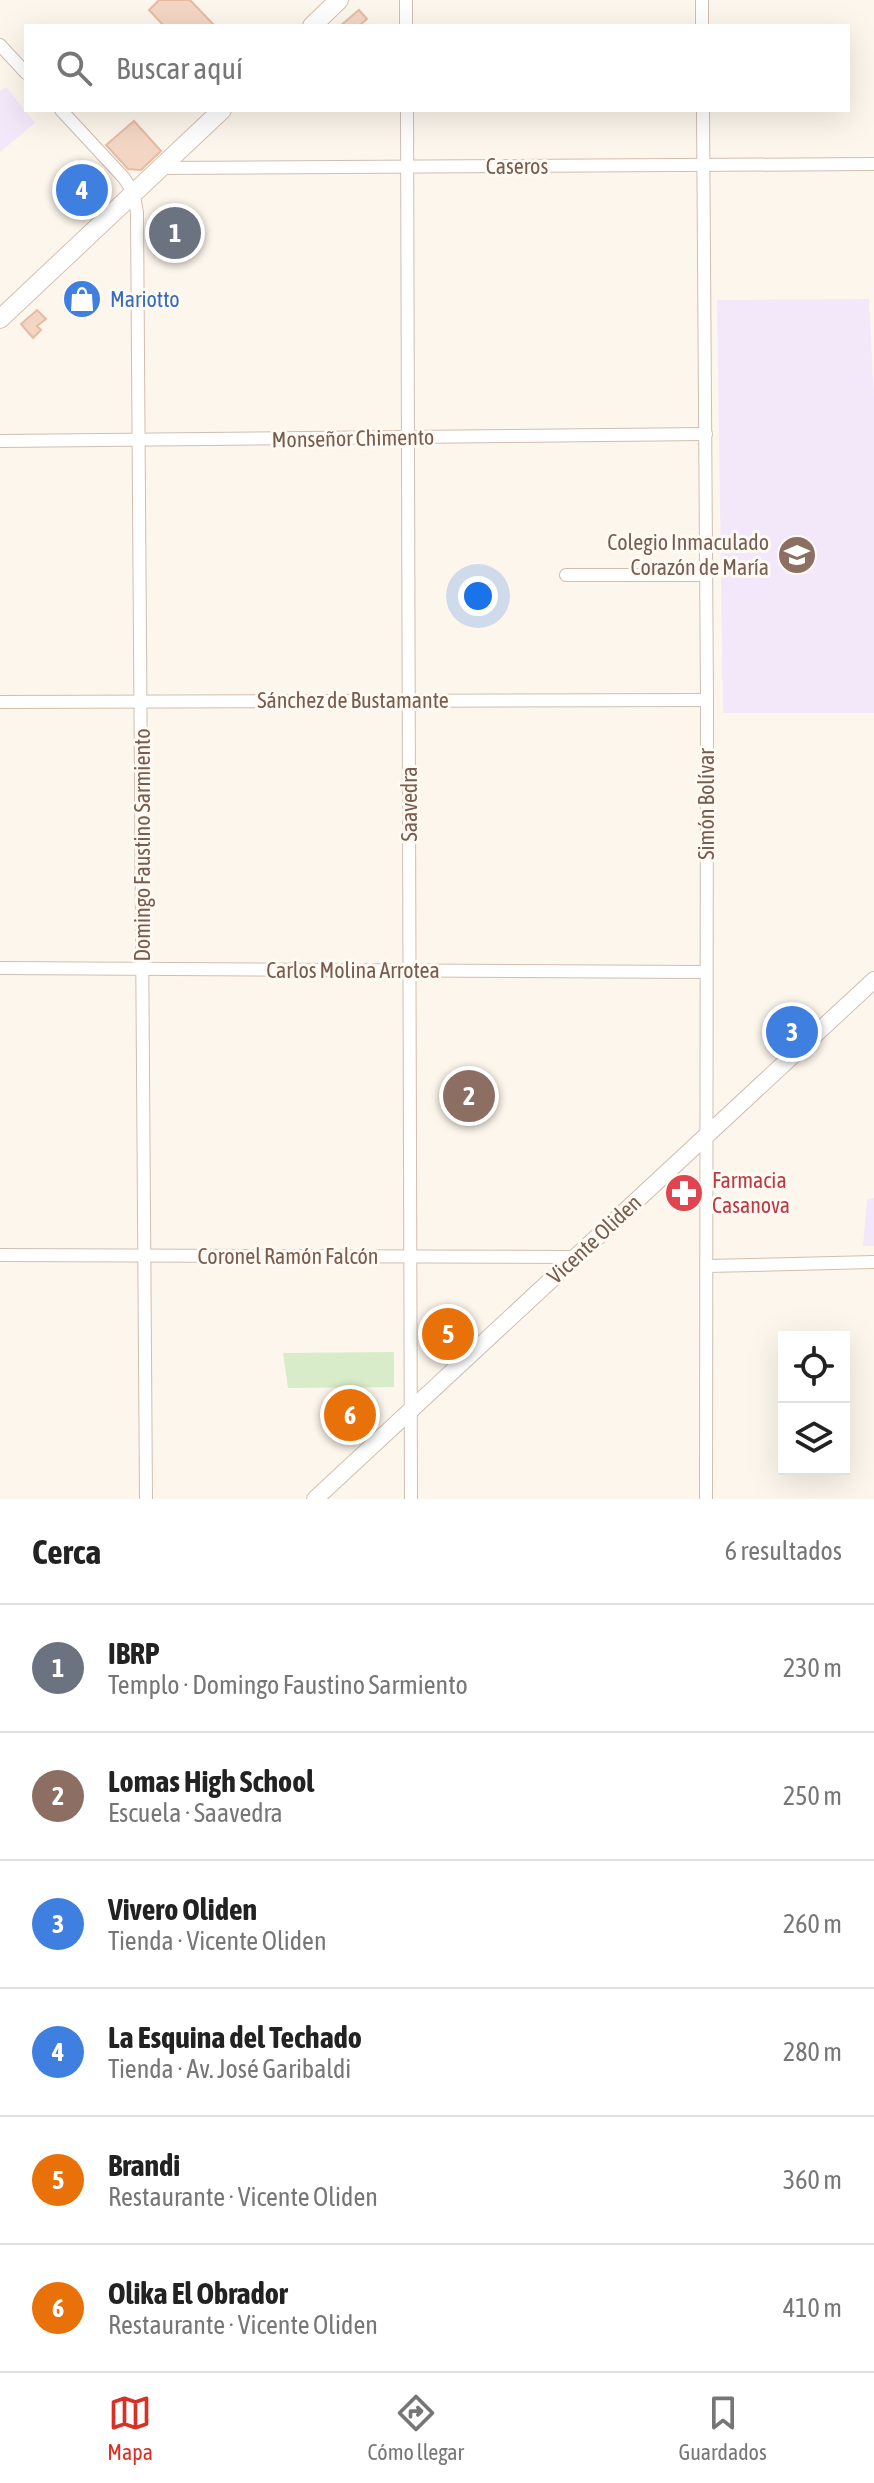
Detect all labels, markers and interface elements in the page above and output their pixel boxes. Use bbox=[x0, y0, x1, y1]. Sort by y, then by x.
search box bbox=[24, 24, 850, 112]
icon: search bbox=[52, 46, 96, 90]
text: Buscar aquí bbox=[116, 51, 243, 85]
street label: Caseros bbox=[486, 153, 548, 179]
pin: 4 bbox=[56, 160, 108, 220]
pin: 1 bbox=[149, 203, 201, 263]
shop icon: Mariotto bbox=[61, 278, 103, 320]
place label: Mariotto bbox=[110, 286, 180, 312]
street label: Monseñor Chimento bbox=[271, 424, 435, 452]
place label: Colegio Inmaculado Corazón de María bbox=[607, 529, 769, 580]
school or university icon: Colegio Inmaculado Corazón de María bbox=[776, 534, 818, 576]
your location bbox=[458, 576, 498, 616]
street label: Sánchez de Bustamante bbox=[257, 687, 449, 713]
street label: Domingo Faustino Sarmiento bbox=[129, 728, 155, 962]
street label: Simón Bolívar bbox=[693, 748, 719, 860]
street label: Saavedra bbox=[396, 766, 422, 842]
street label: Carlos Molina Arrotea bbox=[266, 957, 440, 983]
pin: 3 bbox=[766, 1002, 818, 1062]
pin: 2 bbox=[443, 1066, 495, 1126]
place label: Farmacia Casanova bbox=[712, 1167, 790, 1218]
pharmacy icon: Farmacia Casanova bbox=[663, 1172, 705, 1214]
street label: Vicente Oliden bbox=[542, 1189, 646, 1289]
street label: Coronel Ramón Falcón bbox=[197, 1243, 379, 1269]
pin: 5 bbox=[422, 1304, 474, 1364]
map controls bbox=[778, 1331, 850, 1475]
button: locate bbox=[778, 1331, 850, 1403]
pin: 6 bbox=[324, 1385, 376, 1445]
button: layers bbox=[778, 1403, 850, 1475]
text: Cerca bbox=[32, 1532, 101, 1571]
text: 6 resultados bbox=[725, 1536, 842, 1566]
text: IBRP bbox=[108, 1636, 160, 1670]
text: 1 bbox=[52, 1653, 64, 1683]
text: 230 m bbox=[783, 1653, 842, 1683]
text: Templo · Domingo Faustino Sarmiento bbox=[108, 1670, 468, 1700]
text: Lomas High School bbox=[108, 1764, 314, 1798]
text: 2 bbox=[52, 1781, 64, 1811]
text: 250 m bbox=[783, 1781, 842, 1811]
text: Escuela · Saavedra bbox=[108, 1798, 283, 1828]
text: Vivero Oliden bbox=[108, 1892, 257, 1926]
text: 3 bbox=[52, 1909, 64, 1939]
text: 260 m bbox=[783, 1909, 842, 1939]
text: Tienda · Vicente Oliden bbox=[108, 1926, 327, 1956]
text: La Esquina del Techado bbox=[108, 2020, 362, 2054]
text: 4 bbox=[52, 2037, 64, 2067]
text: 280 m bbox=[783, 2037, 842, 2067]
text: Tienda · Av. José Garibaldi bbox=[108, 2054, 351, 2084]
text: Brandi bbox=[108, 2148, 180, 2182]
text: 5 bbox=[52, 2165, 64, 2195]
text: 360 m bbox=[783, 2165, 842, 2195]
text: Restaurante · Vicente Oliden bbox=[108, 2182, 378, 2212]
text: Olika El Obrador bbox=[108, 2276, 288, 2310]
text: 6 bbox=[52, 2293, 64, 2323]
text: 410 m bbox=[783, 2293, 842, 2323]
text: Restaurante · Vicente Oliden bbox=[108, 2310, 378, 2340]
tab: Mapa bbox=[107, 2391, 153, 2465]
tab: Cómo llegar bbox=[367, 2391, 464, 2465]
tab: Guardados bbox=[679, 2391, 767, 2465]

